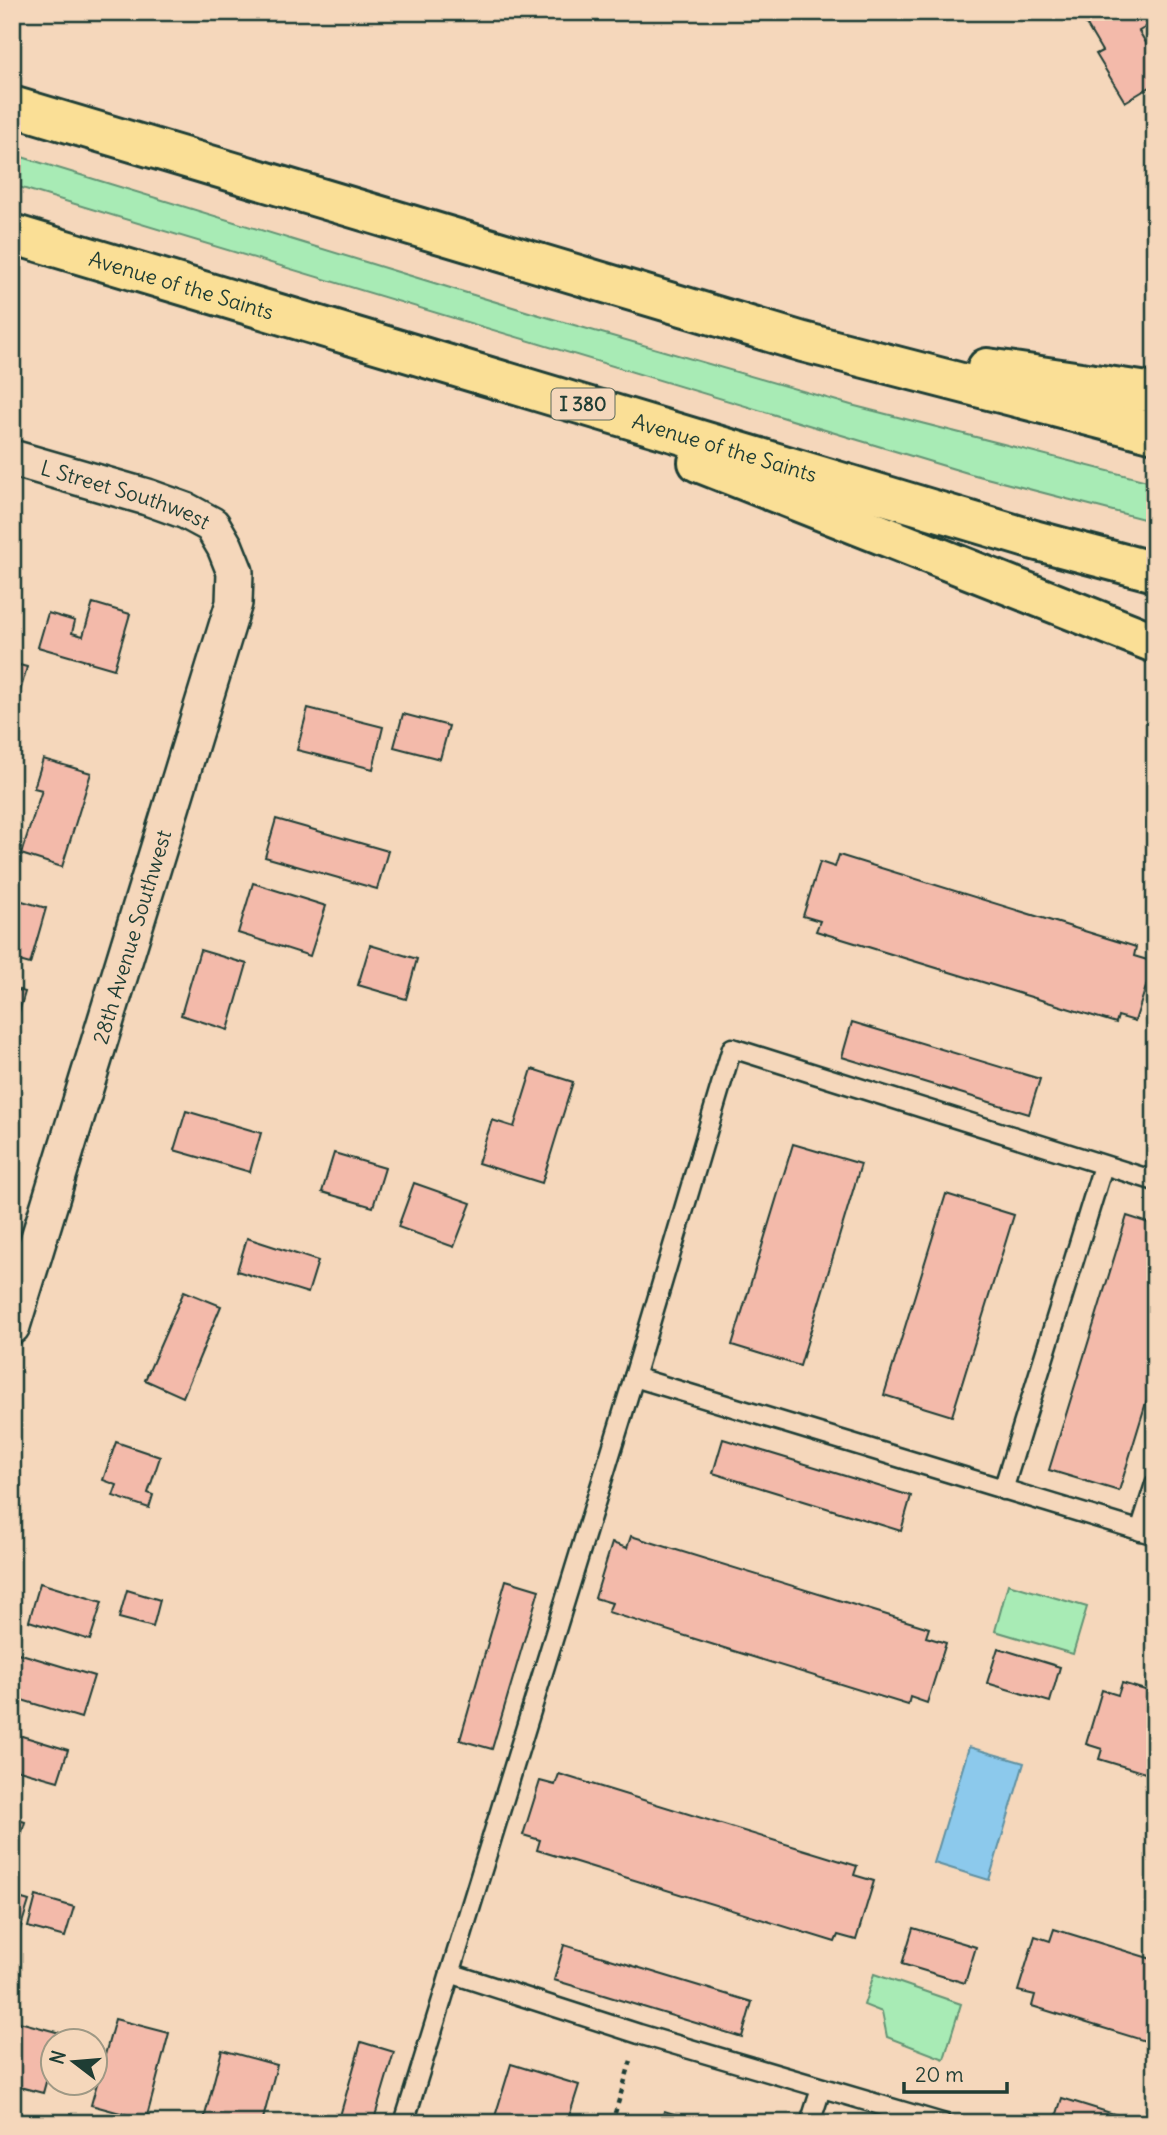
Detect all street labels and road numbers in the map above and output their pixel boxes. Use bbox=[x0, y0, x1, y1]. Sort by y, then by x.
street label: Avenue of the Saints bbox=[86, 244, 277, 325]
road number: I 380 bbox=[552, 388, 614, 420]
street label: Avenue of the Saints bbox=[629, 407, 820, 488]
street label: L Street Southwest bbox=[38, 454, 215, 535]
street label: 28th Avenue Southwest bbox=[87, 827, 177, 1047]

